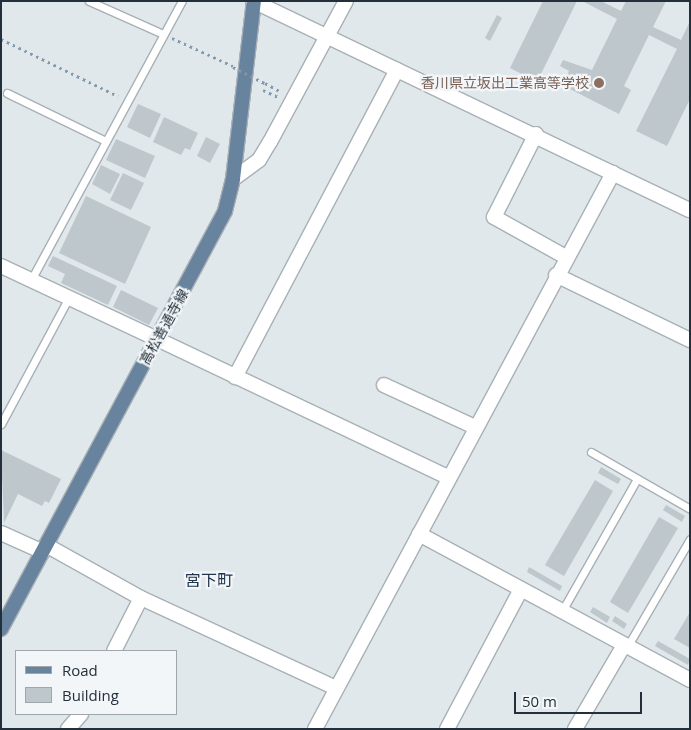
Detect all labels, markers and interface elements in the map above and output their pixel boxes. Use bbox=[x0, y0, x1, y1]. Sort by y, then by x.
place label: 香川県立坂出工業高等学校 bbox=[421, 75, 589, 91]
marker: 香川県立坂出工業高等学校 bbox=[593, 77, 605, 89]
street label: 高松善通寺線 bbox=[136, 286, 192, 368]
district label: 宮下町 bbox=[185, 570, 233, 590]
legend bbox=[15, 650, 178, 715]
text: Road bbox=[62, 660, 98, 680]
scale bar bbox=[516, 682, 644, 714]
text: Building bbox=[62, 685, 119, 705]
text: 50 m bbox=[522, 691, 557, 711]

